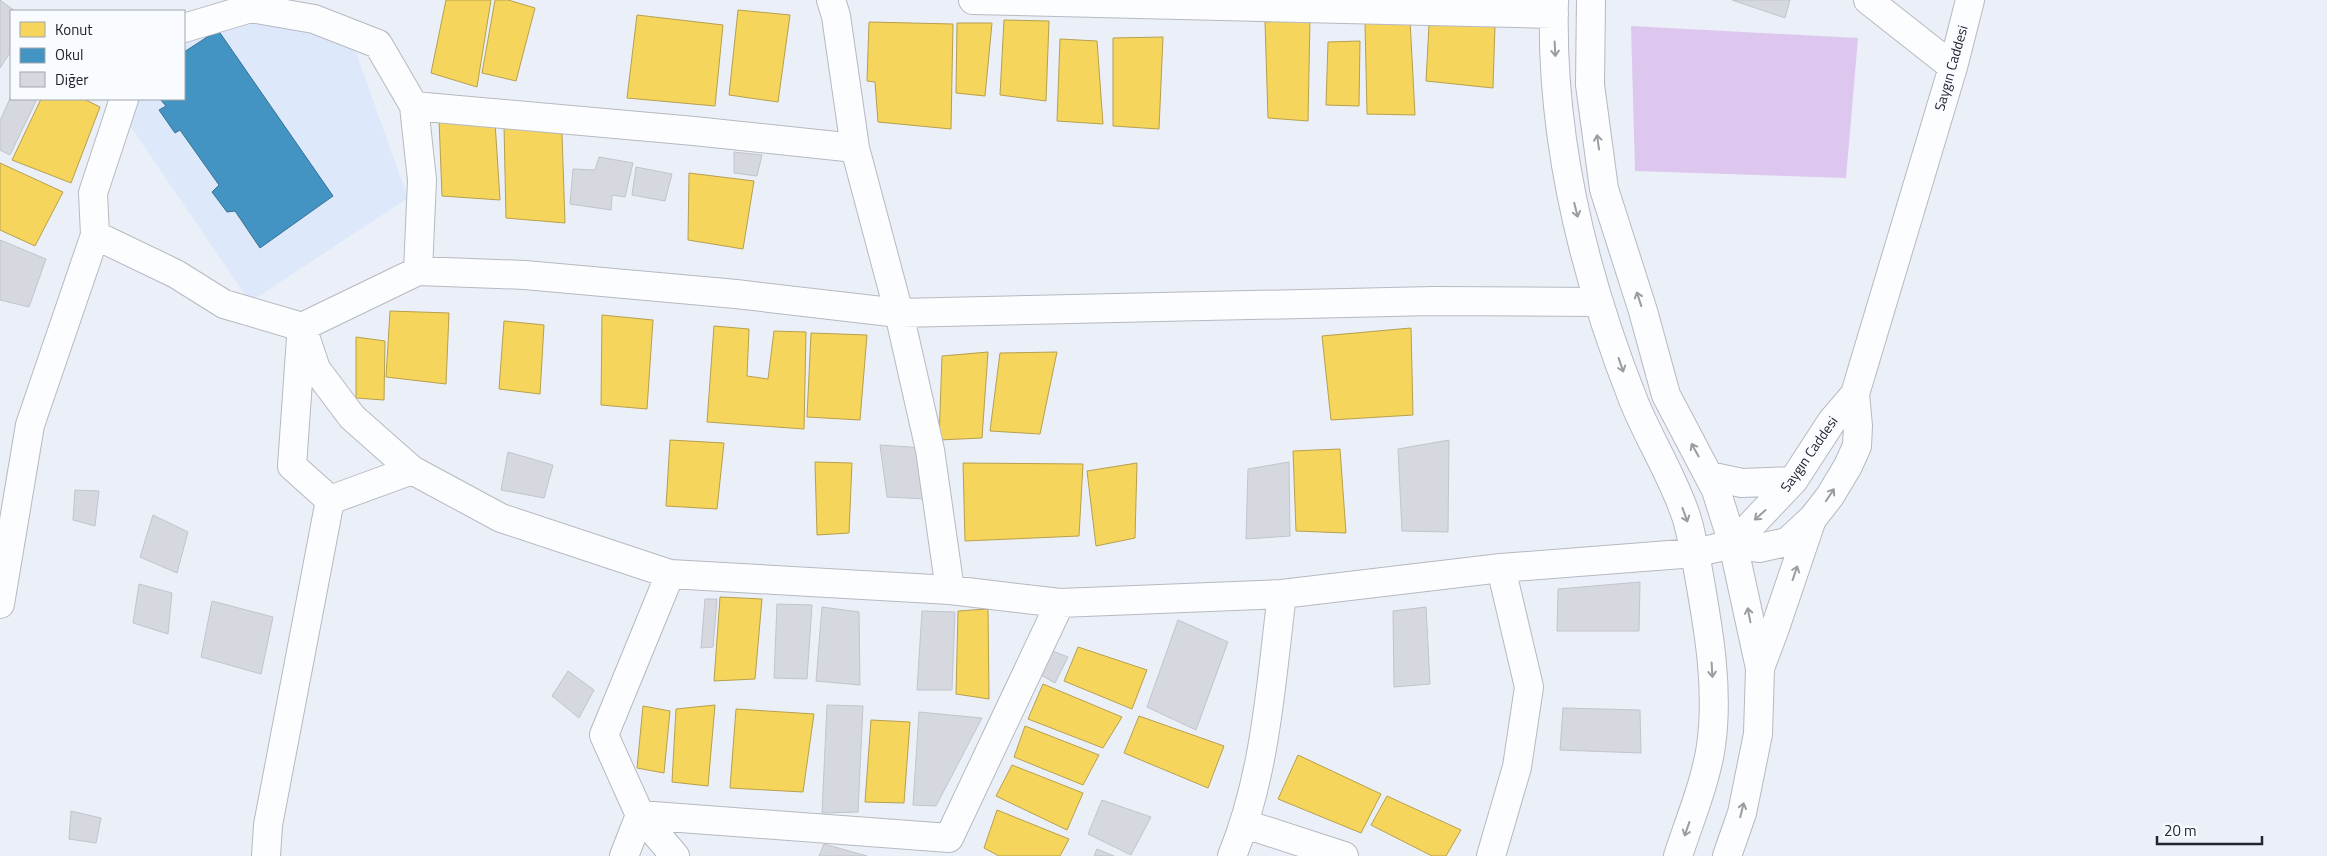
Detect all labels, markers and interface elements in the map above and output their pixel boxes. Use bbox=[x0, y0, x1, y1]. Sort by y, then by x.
legend bbox=[10, 10, 185, 100]
text: Konut bbox=[55, 18, 93, 41]
street label: Saygın Caddesi bbox=[1928, 23, 1973, 113]
one-way arrow bbox=[1551, 40, 1560, 56]
text: Okul bbox=[55, 43, 84, 66]
text: Diğer bbox=[55, 68, 88, 91]
one-way arrow bbox=[1593, 134, 1603, 150]
one-way arrow bbox=[1571, 201, 1581, 217]
one-way arrow bbox=[1634, 291, 1643, 307]
one-way arrow bbox=[1617, 357, 1627, 373]
street label: Saygın Caddesi bbox=[1775, 412, 1842, 496]
one-way arrow bbox=[1690, 443, 1700, 458]
one-way arrow bbox=[1825, 489, 1835, 503]
one-way arrow bbox=[1681, 506, 1690, 522]
one-way arrow bbox=[1754, 509, 1767, 521]
one-way arrow bbox=[1791, 566, 1800, 582]
one-way arrow bbox=[1744, 607, 1753, 623]
one-way arrow bbox=[1708, 662, 1717, 678]
one-way arrow bbox=[1738, 802, 1747, 818]
scale bar bbox=[2157, 814, 2262, 846]
text: 20 m bbox=[2164, 819, 2197, 842]
one-way arrow bbox=[1682, 821, 1691, 837]

